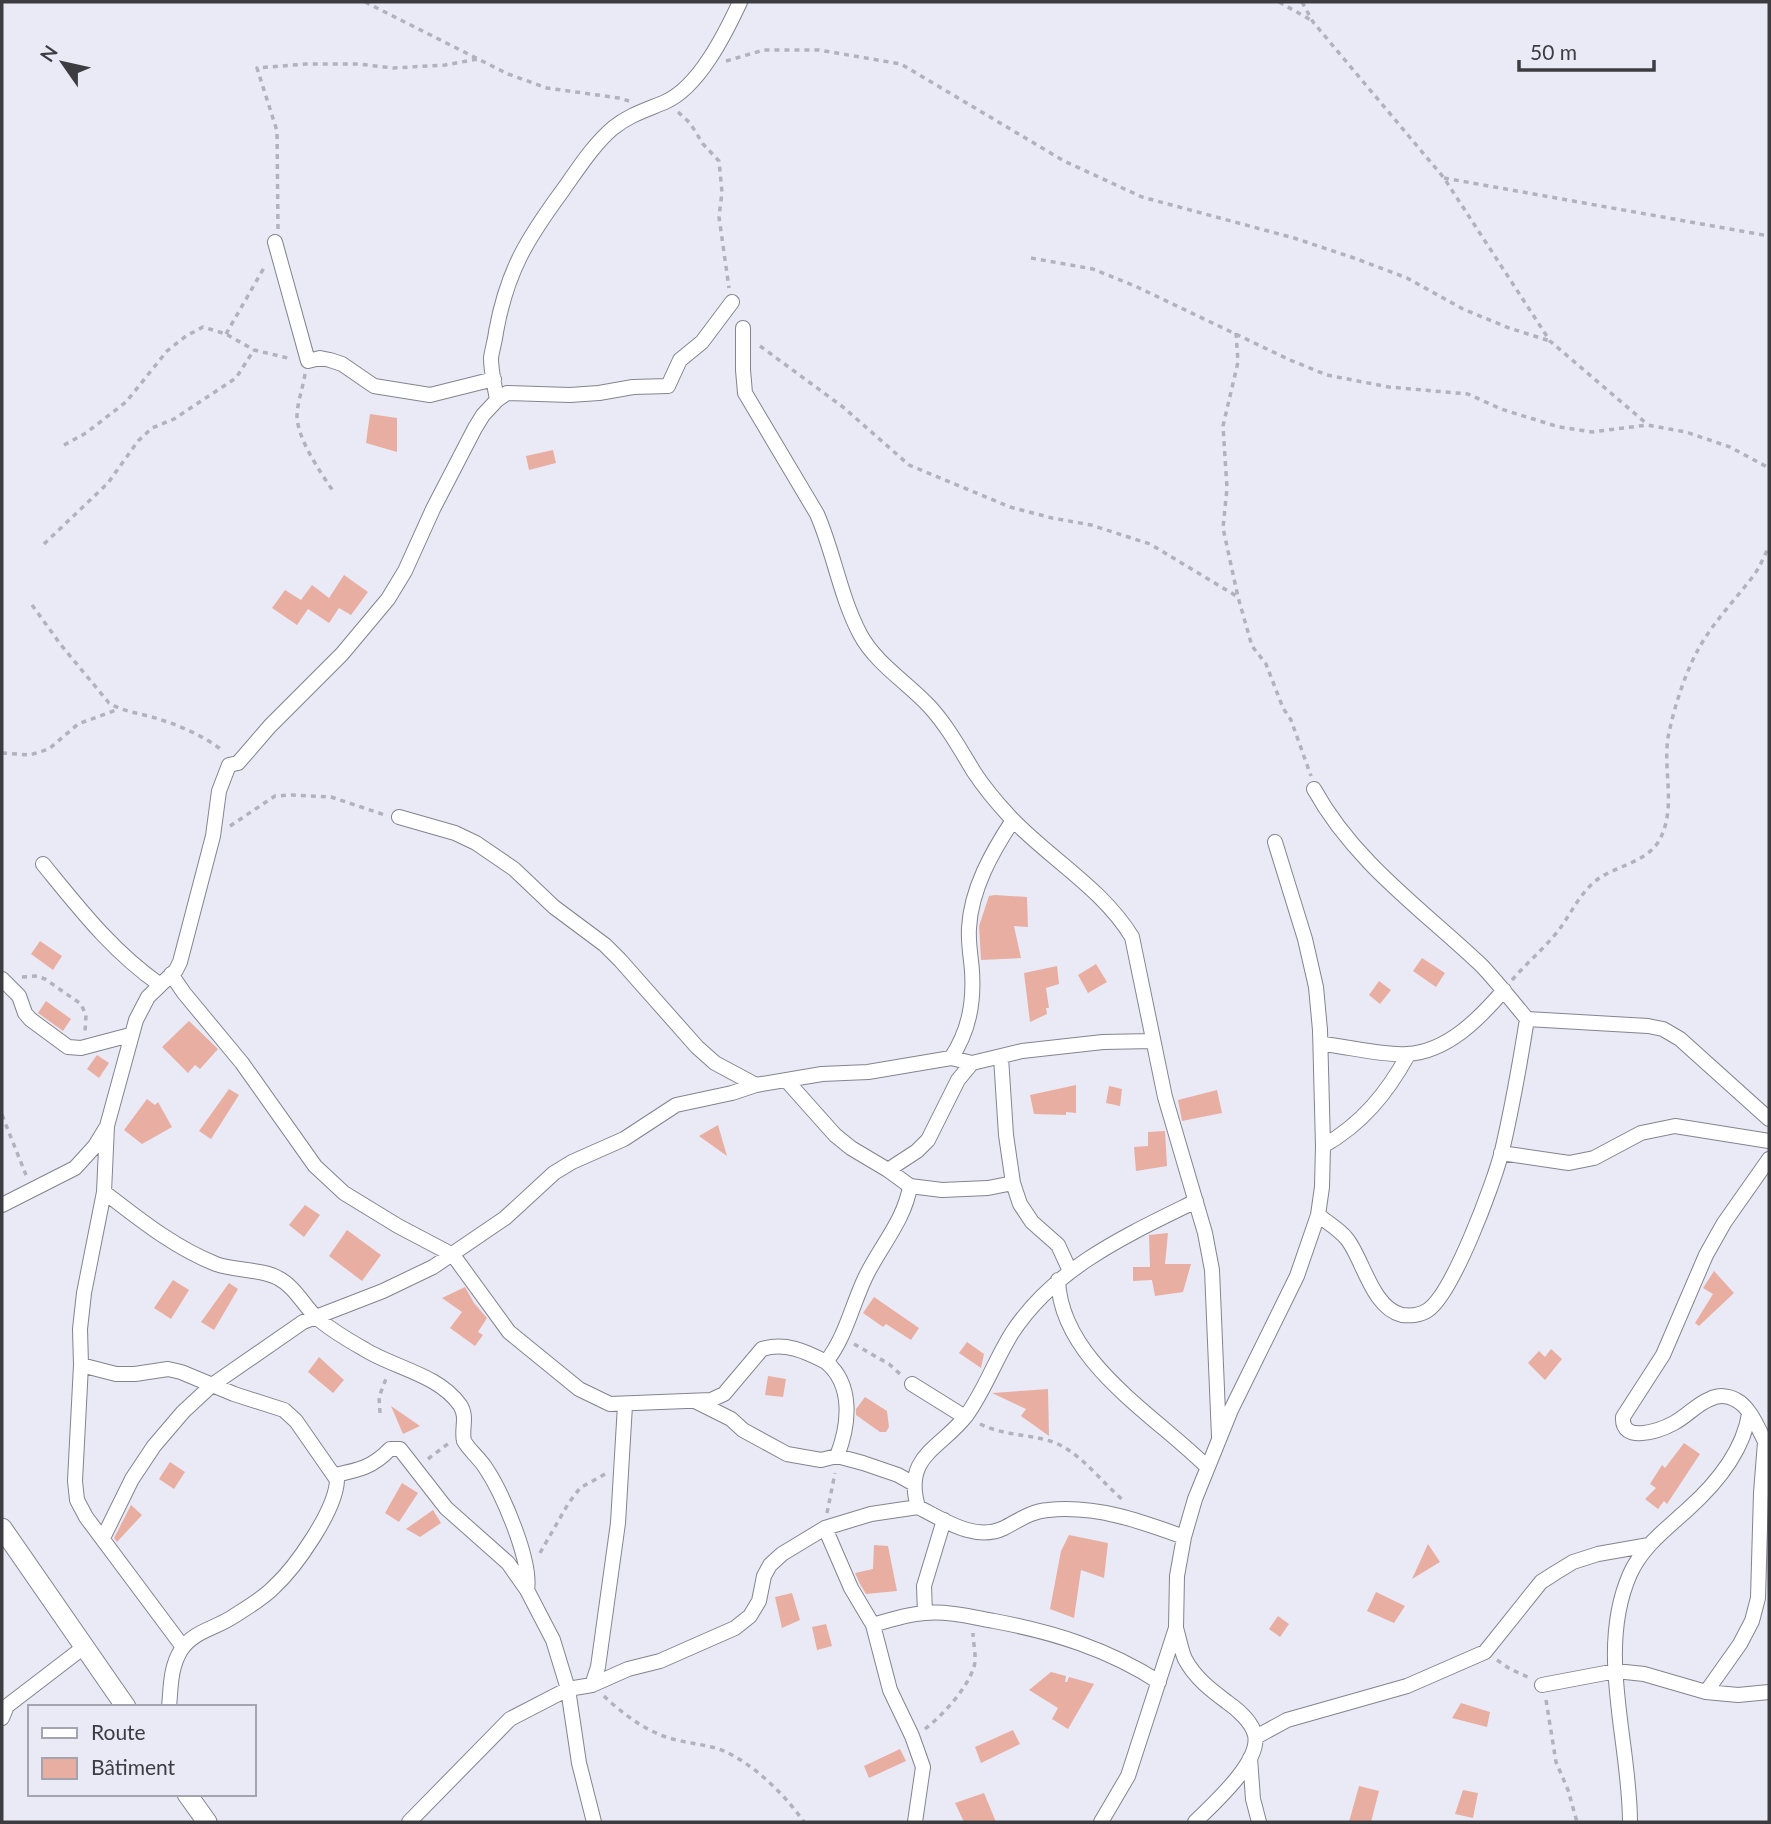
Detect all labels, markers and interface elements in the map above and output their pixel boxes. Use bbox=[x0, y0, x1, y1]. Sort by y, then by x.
north arrow bbox=[28, 28, 98, 98]
scale bar bbox=[1519, 28, 1654, 72]
text: 50 m bbox=[1530, 39, 1577, 64]
text: N bbox=[35, 41, 62, 66]
legend bbox=[28, 1705, 256, 1796]
text: Route bbox=[91, 1719, 146, 1744]
text: Bâtiment bbox=[91, 1754, 176, 1779]

